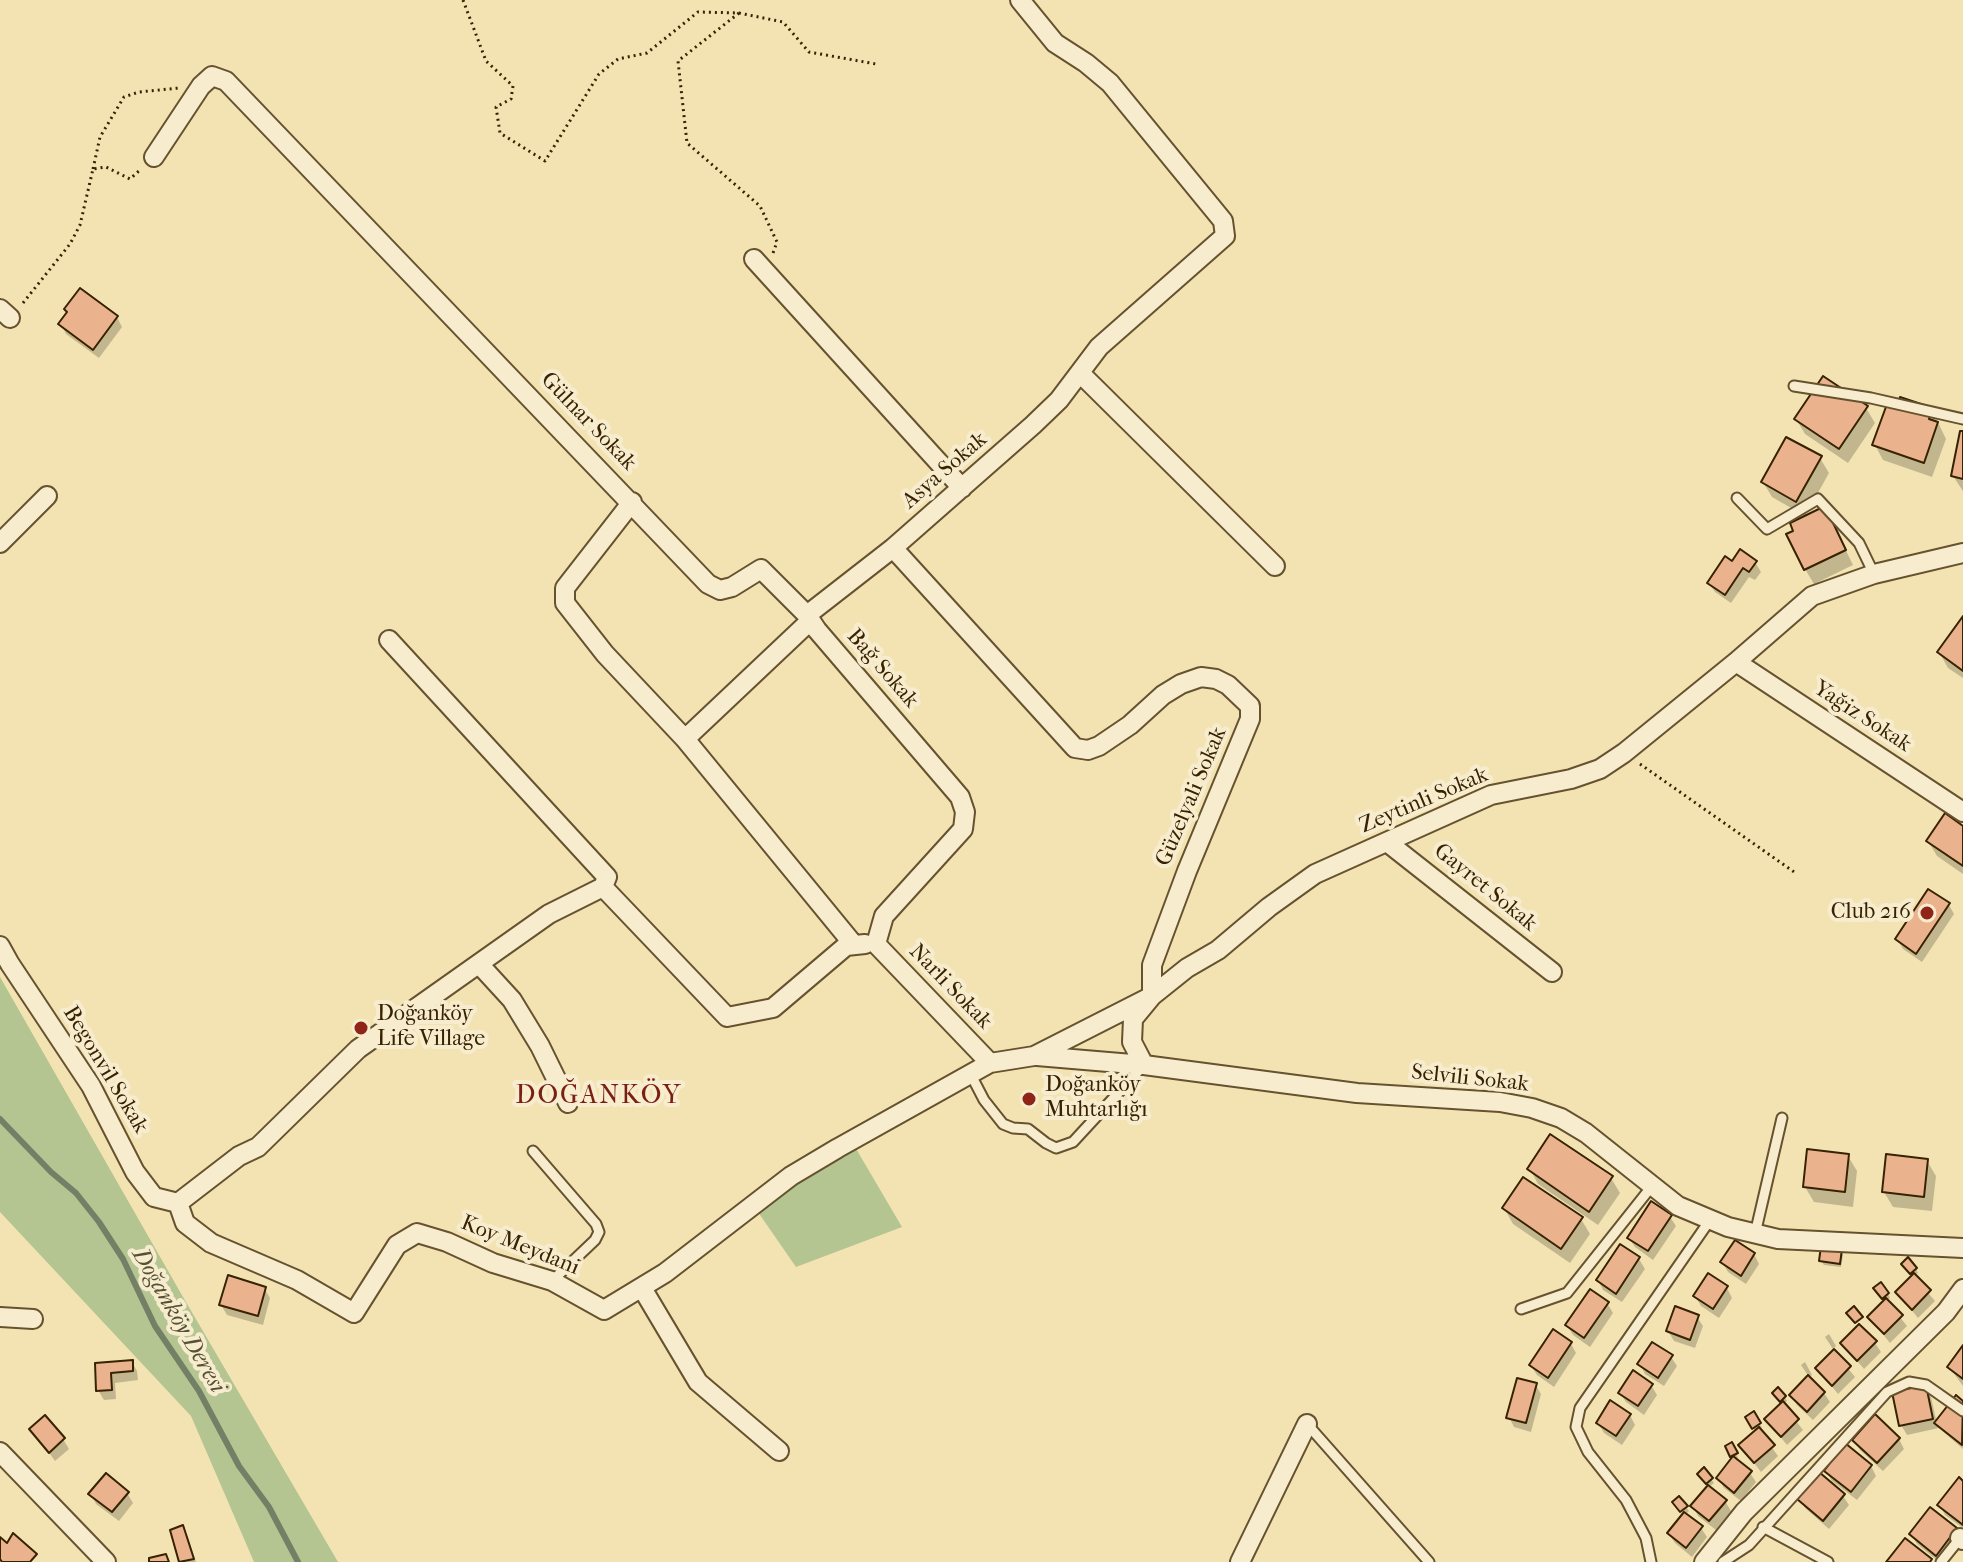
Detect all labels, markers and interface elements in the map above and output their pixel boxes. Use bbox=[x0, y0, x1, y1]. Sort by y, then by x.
street label: Gülnar Sokak bbox=[535, 367, 641, 477]
street label: Asya Sokak bbox=[897, 427, 993, 515]
street label: Bağ Sokak bbox=[841, 624, 923, 714]
street label: Yağiz Sokak bbox=[1808, 676, 1916, 758]
street label: Güzelyali Sokak bbox=[1151, 724, 1233, 870]
street label: Zeytinli Sokak bbox=[1356, 762, 1492, 840]
street label: Gayret Sokak bbox=[1428, 838, 1542, 938]
place label: Club 216 bbox=[1831, 900, 1911, 926]
marker: Club 216 bbox=[1918, 904, 1936, 922]
street label: Narli Sokak bbox=[903, 939, 997, 1035]
street label: Begonvil Sokak bbox=[57, 1002, 153, 1138]
place label: Doğanköy Life Village bbox=[377, 1002, 485, 1054]
marker: Doğanköy Life Village bbox=[352, 1019, 370, 1037]
street label: Selvili Sokak bbox=[1410, 1060, 1530, 1098]
place label: Doğanköy Muhtarlığı bbox=[1045, 1073, 1148, 1124]
district label: DOĞANKÖY bbox=[516, 1081, 682, 1113]
marker: Doğanköy Muhtarlığı bbox=[1020, 1090, 1038, 1108]
street label: Koy Meydani bbox=[457, 1210, 583, 1282]
water label: Doğanköy Deresi bbox=[125, 1243, 231, 1399]

